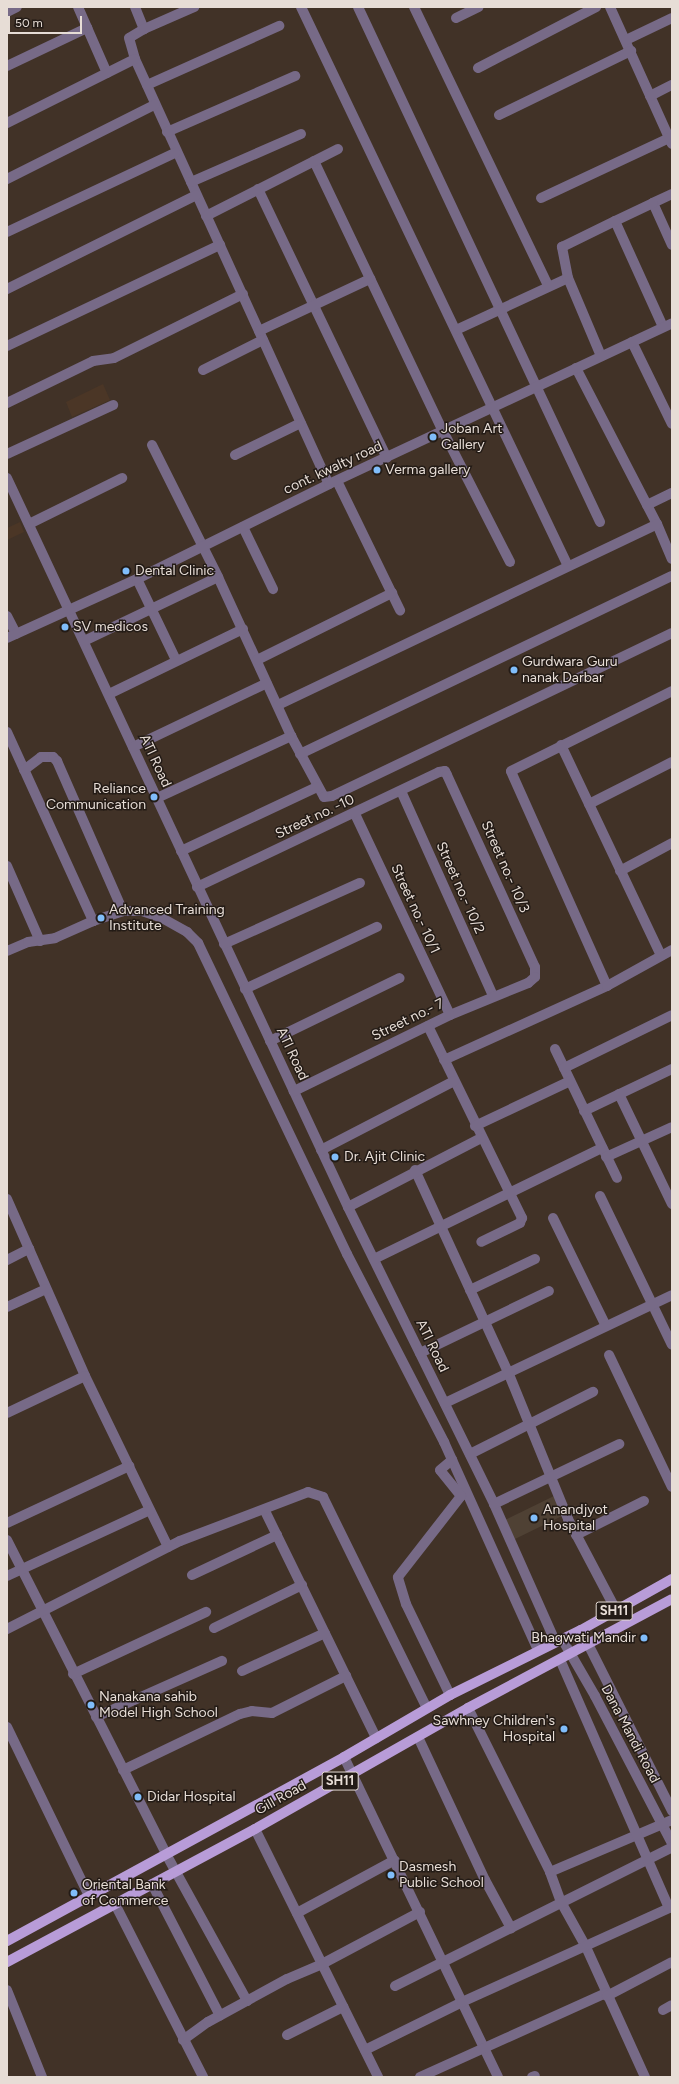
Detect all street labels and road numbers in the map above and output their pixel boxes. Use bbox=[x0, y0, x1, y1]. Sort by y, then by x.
street label: cont. kwalty road bbox=[281, 438, 385, 498]
street label: ATI Road bbox=[135, 732, 175, 790]
street label: Street no. -10 bbox=[273, 791, 357, 843]
street label: Street no.- 10/3 bbox=[477, 819, 533, 915]
street label: Street no.- 10/2 bbox=[432, 839, 488, 937]
street label: Street no.- 10/1 bbox=[387, 862, 443, 956]
street label: Street no.- 7 bbox=[369, 995, 447, 1045]
street label: ATI Road bbox=[272, 1025, 312, 1083]
street label: ATI Road bbox=[412, 1317, 452, 1375]
road number: SH11 bbox=[595, 1600, 633, 1622]
street label: Dana Mandi Road bbox=[597, 1682, 663, 1786]
road number: SH11 bbox=[321, 1770, 359, 1792]
street label: Gill Road bbox=[253, 1777, 309, 1819]

